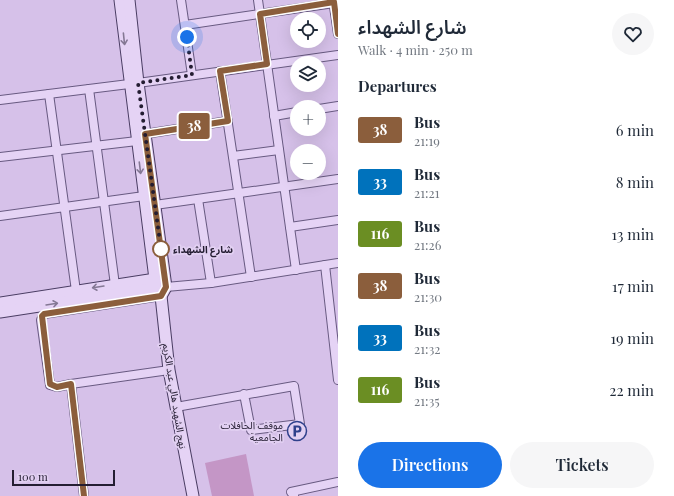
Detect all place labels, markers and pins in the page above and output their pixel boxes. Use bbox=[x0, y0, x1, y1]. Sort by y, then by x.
marker: شارع الشهداء bbox=[152, 240, 170, 258]
place label: شارع الشهداء bbox=[173, 242, 233, 258]
place label: موقف الحافلات الجامعية bbox=[220, 418, 283, 444]
parking icon: موقف الحافلات الجامعية bbox=[286, 420, 308, 442]

